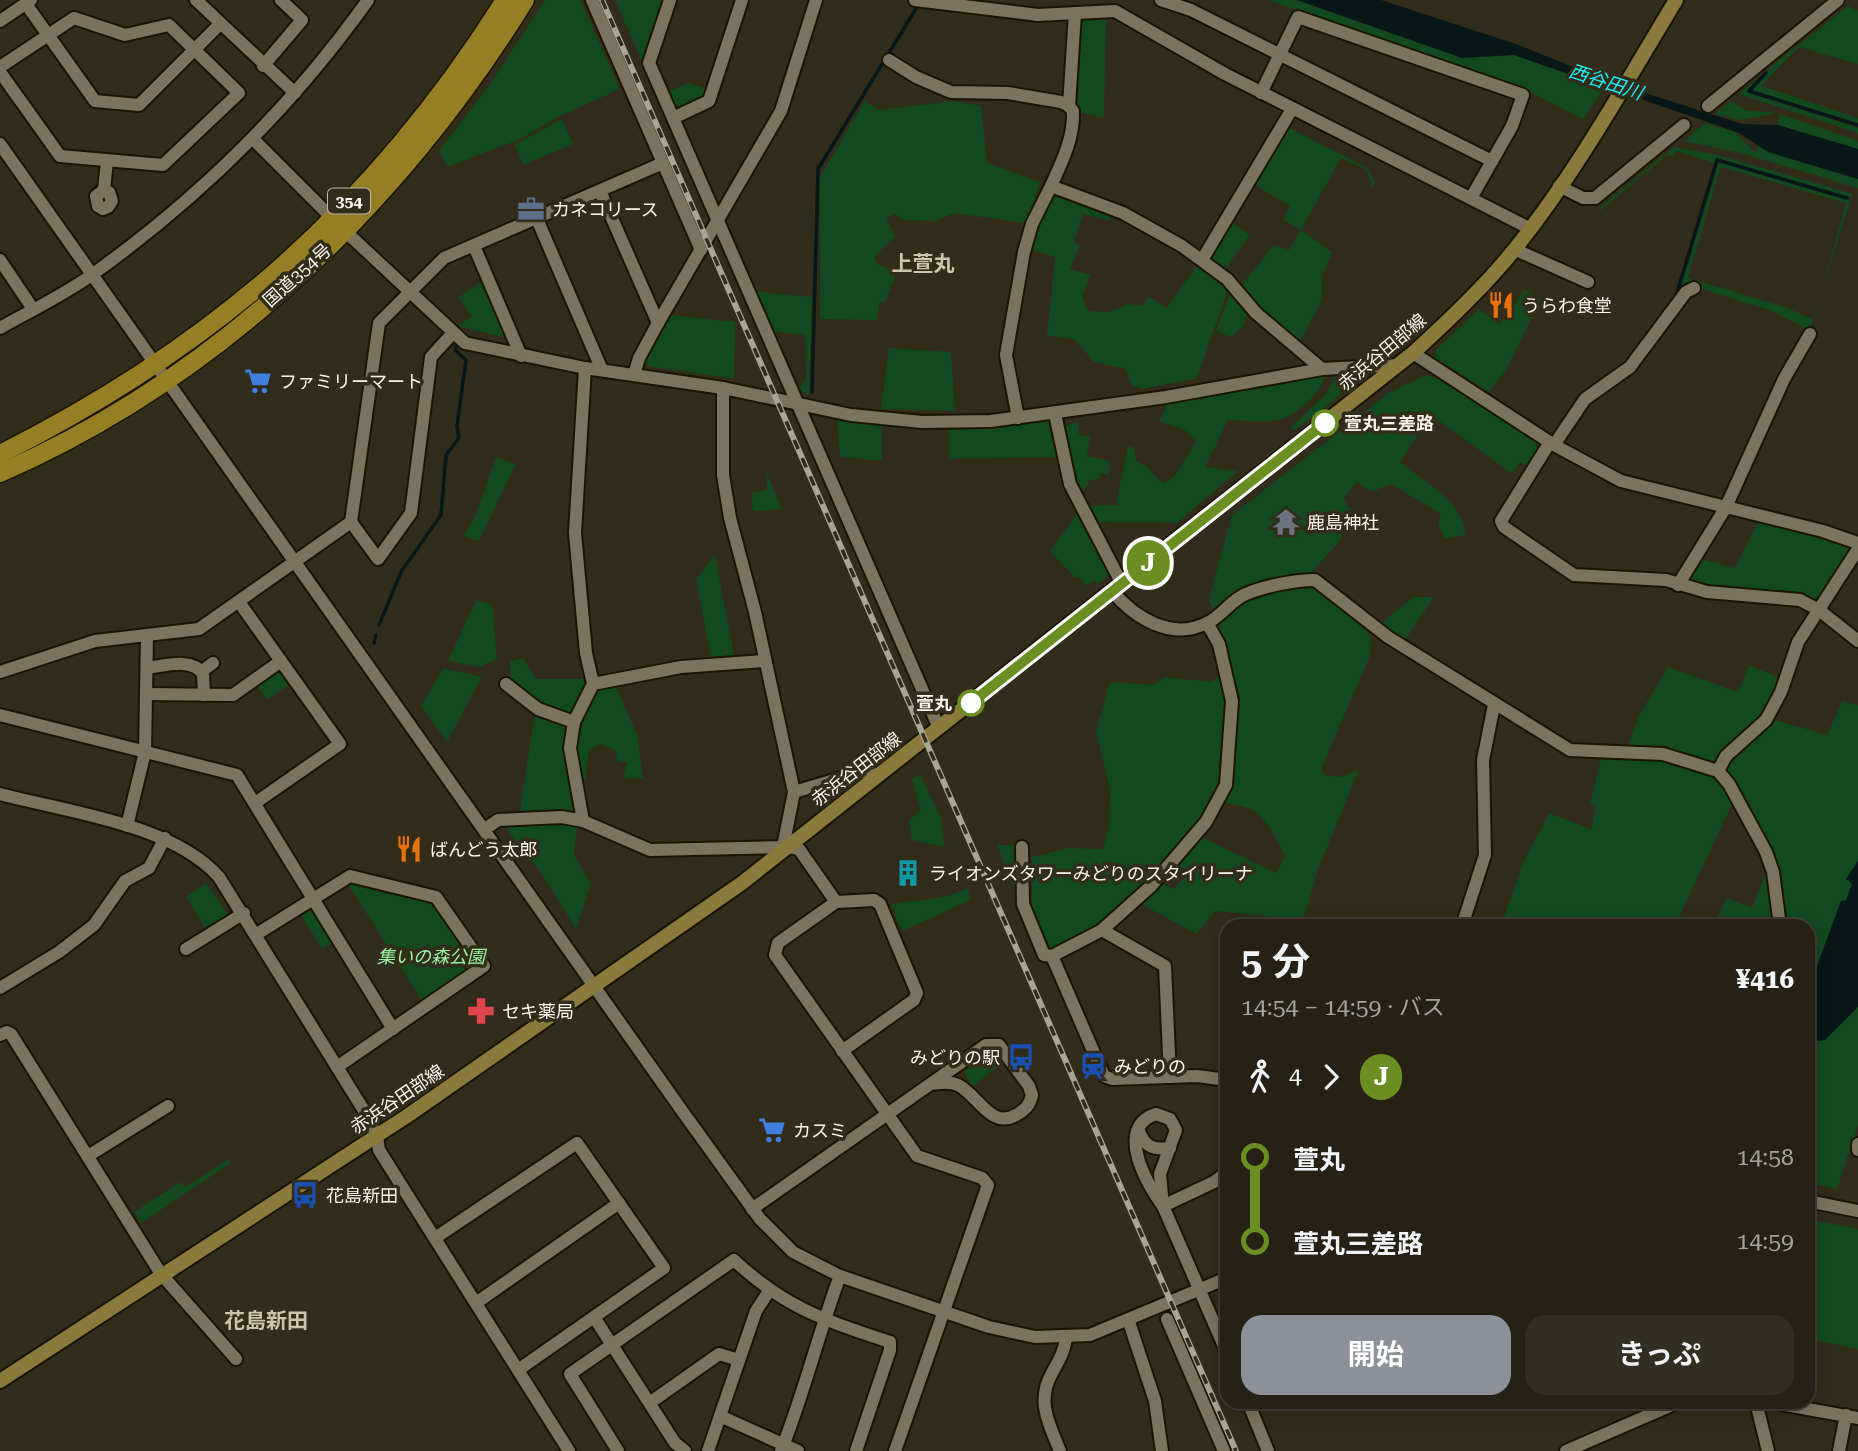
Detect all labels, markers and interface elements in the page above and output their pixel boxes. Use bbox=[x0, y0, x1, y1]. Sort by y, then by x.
water label: 西谷田川 bbox=[1566, 59, 1648, 105]
road number: 354 bbox=[328, 188, 370, 214]
office icon: カネコリース bbox=[516, 194, 546, 224]
place label: カネコリース bbox=[552, 199, 659, 220]
street label: 国道354号 bbox=[259, 239, 335, 311]
district label: 上萱丸 bbox=[892, 252, 955, 276]
restaurant icon: うらわ食堂 bbox=[1486, 290, 1516, 320]
place label: うらわ食堂 bbox=[1522, 295, 1612, 316]
street label: 赤浜谷田部線 bbox=[1334, 309, 1430, 395]
supermarket icon: ファミリーマート bbox=[243, 366, 273, 396]
place label: ファミリーマート bbox=[279, 371, 423, 392]
marker: 萱丸三差路 bbox=[1312, 410, 1338, 436]
place label: 萱丸三差路 bbox=[1344, 413, 1434, 434]
temple icon: 鹿島神社 bbox=[1271, 507, 1301, 537]
place label: 鹿島神社 bbox=[1307, 512, 1379, 533]
line badge: J bbox=[1125, 540, 1171, 586]
text: J bbox=[1141, 549, 1155, 577]
marker: 萱丸 bbox=[958, 690, 984, 716]
place label: 萱丸 bbox=[916, 693, 952, 714]
street label: 赤浜谷田部線 bbox=[807, 727, 905, 811]
restaurant icon: ばんどう太郎 bbox=[394, 834, 424, 864]
place label: ばんどう太郎 bbox=[430, 839, 537, 860]
building icon: ライオンズタワーみどりのスタイリーナ bbox=[893, 858, 923, 888]
place label: ライオンズタワーみどりのスタイリーナ bbox=[929, 863, 1253, 884]
text: 5 分 bbox=[1241, 940, 1310, 984]
park label: 集いの森公園 bbox=[377, 946, 488, 967]
text: ¥416 bbox=[1736, 964, 1794, 994]
text: 14:54 – 14:59 · バス bbox=[1241, 994, 1445, 1021]
pharmacy icon: セキ薬局 bbox=[466, 996, 496, 1026]
place label: セキ薬局 bbox=[502, 1001, 574, 1022]
bus stop icon: みどりの駅 bbox=[1006, 1042, 1036, 1072]
place label: みどりの駅 bbox=[910, 1047, 1000, 1068]
station icon: みどりの bbox=[1078, 1051, 1108, 1081]
place label: みどりの bbox=[1114, 1056, 1186, 1077]
icon: walk bbox=[1241, 1058, 1279, 1096]
icon: forward bbox=[1312, 1058, 1350, 1096]
street label: 赤浜谷田部線 bbox=[346, 1060, 448, 1138]
text: 4 bbox=[1289, 1063, 1302, 1090]
text: J bbox=[1374, 1063, 1388, 1091]
supermarket icon: カスミ bbox=[757, 1115, 787, 1145]
place label: カスミ bbox=[793, 1120, 847, 1141]
text: 14:58 bbox=[1737, 1144, 1794, 1171]
text: 萱丸 bbox=[1293, 1145, 1345, 1175]
bus stop icon: 花島新田 bbox=[290, 1180, 320, 1210]
place label: 花島新田 bbox=[326, 1185, 398, 1206]
text: 14:59 bbox=[1737, 1228, 1794, 1255]
text: 萱丸三差路 bbox=[1293, 1229, 1423, 1259]
district label: 花島新田 bbox=[224, 1309, 308, 1333]
button: 開始 bbox=[1241, 1315, 1511, 1395]
button: きっぷ bbox=[1525, 1315, 1794, 1395]

